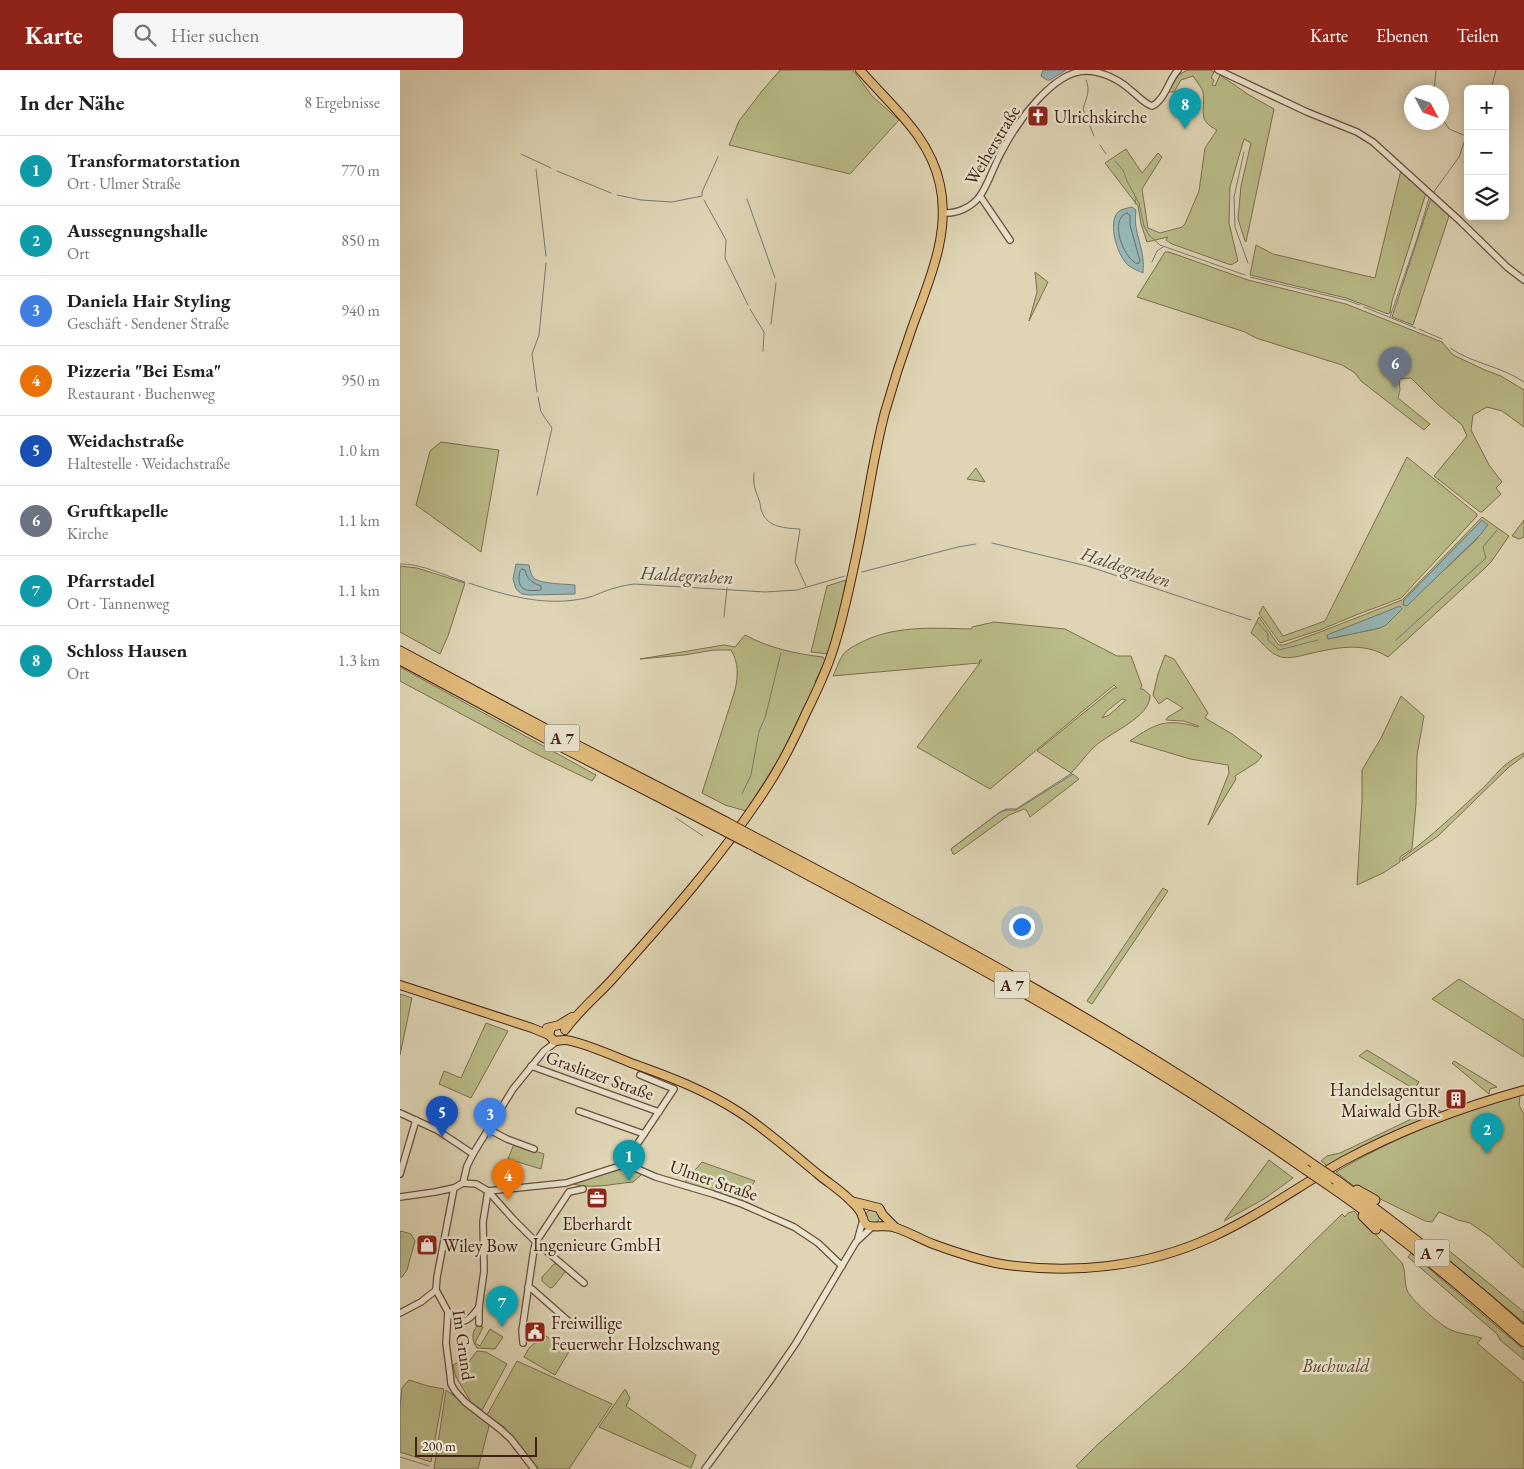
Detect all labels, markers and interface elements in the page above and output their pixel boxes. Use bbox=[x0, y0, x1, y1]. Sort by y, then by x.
search box bbox=[113, 13, 463, 58]
text: Karte bbox=[25, 20, 83, 51]
icon: search bbox=[131, 21, 159, 49]
text: Hier suchen bbox=[171, 23, 260, 48]
text: Karte bbox=[1310, 24, 1348, 47]
text: Ebenen bbox=[1376, 24, 1429, 47]
text: Teilen bbox=[1457, 24, 1499, 47]
north arrow bbox=[1404, 85, 1449, 130]
map controls bbox=[1464, 85, 1509, 220]
button: + bbox=[1464, 85, 1509, 130]
pin: 8 bbox=[1169, 88, 1201, 129]
text: In der Nähe bbox=[20, 89, 125, 116]
text: 8 Ergebnisse bbox=[304, 92, 380, 113]
street label: Weiherstraße bbox=[959, 101, 1025, 189]
church icon: Ulrichskirche bbox=[1026, 104, 1050, 128]
place label: Ulrichskirche bbox=[1054, 105, 1147, 128]
button: − bbox=[1464, 130, 1509, 175]
text: Transformatorstation bbox=[67, 148, 240, 173]
text: 1 bbox=[32, 160, 40, 181]
text: 770 m bbox=[341, 160, 380, 181]
text: Ort · Ulmer Straße bbox=[67, 173, 181, 194]
button: layers bbox=[1464, 175, 1509, 220]
text: Aussegnungshalle bbox=[67, 218, 208, 243]
text: 2 bbox=[32, 230, 40, 251]
text: 850 m bbox=[341, 230, 380, 251]
text: Ort bbox=[67, 243, 90, 264]
text: Daniela Hair Styling bbox=[67, 288, 231, 313]
text: 3 bbox=[32, 300, 40, 321]
text: 940 m bbox=[341, 300, 380, 321]
text: Geschäft · Sendener Straße bbox=[67, 313, 229, 334]
pin: 6 bbox=[1379, 347, 1411, 388]
text: Pizzeria "Bei Esma" bbox=[67, 358, 221, 383]
text: 4 bbox=[32, 370, 40, 391]
text: 950 m bbox=[341, 370, 380, 391]
text: Restaurant · Buchenweg bbox=[67, 383, 215, 404]
text: Weidachstraße bbox=[67, 428, 184, 453]
text: 5 bbox=[32, 440, 40, 461]
text: 1.0 km bbox=[338, 440, 380, 461]
text: Haltestelle · Weidachstraße bbox=[67, 453, 230, 474]
text: Gruftkapelle bbox=[67, 498, 168, 523]
text: 6 bbox=[32, 510, 40, 531]
text: 1.1 km bbox=[338, 510, 380, 531]
text: Kirche bbox=[67, 523, 108, 544]
water label: Haldegraben bbox=[1077, 540, 1174, 593]
water label: Haldegraben bbox=[639, 560, 734, 590]
text: Pfarrstadel bbox=[67, 568, 155, 593]
text: 7 bbox=[32, 580, 40, 601]
text: 1.1 km bbox=[338, 580, 380, 601]
text: Ort · Tannenweg bbox=[67, 593, 170, 614]
text: Schloss Hausen bbox=[67, 638, 187, 663]
text: 8 bbox=[32, 650, 40, 671]
text: 1.3 km bbox=[338, 650, 380, 671]
text: Ort bbox=[67, 663, 90, 684]
road number: A 7 bbox=[544, 724, 580, 751]
your location bbox=[1009, 914, 1035, 940]
road number: A 7 bbox=[994, 972, 1030, 998]
street label: Graslitzer Straße bbox=[543, 1045, 657, 1105]
place label: Handelsagentur Maiwald GbR bbox=[1330, 1078, 1440, 1122]
building icon: Handelsagentur Maiwald GbR bbox=[1444, 1087, 1468, 1111]
pin: 5 bbox=[426, 1096, 458, 1137]
pin: 3 bbox=[474, 1098, 506, 1139]
pin: 2 bbox=[1471, 1113, 1503, 1154]
pin: 1 bbox=[613, 1140, 645, 1181]
street label: Ulmer Straße bbox=[667, 1154, 761, 1206]
pin: 4 bbox=[492, 1159, 524, 1200]
office icon: Eberhardt Ingenieure GmbH bbox=[585, 1186, 609, 1210]
place label: Eberhardt Ingenieure GmbH bbox=[533, 1212, 661, 1256]
shop icon: Wiley Bow bbox=[415, 1233, 439, 1257]
place label: Wiley Bow bbox=[443, 1234, 519, 1257]
road number: A 7 bbox=[1414, 1240, 1450, 1266]
pin: 7 bbox=[486, 1286, 518, 1327]
street label: Im Grund bbox=[448, 1308, 480, 1383]
place label: Freiwillige Feuerwehr Holzschwang bbox=[551, 1311, 720, 1355]
public building icon: Freiwillige Feuerwehr Holzschwang bbox=[523, 1320, 547, 1344]
park label: Buchwald bbox=[1301, 1354, 1370, 1377]
scale bar bbox=[415, 1434, 538, 1457]
text: 200 m bbox=[422, 1437, 456, 1455]

